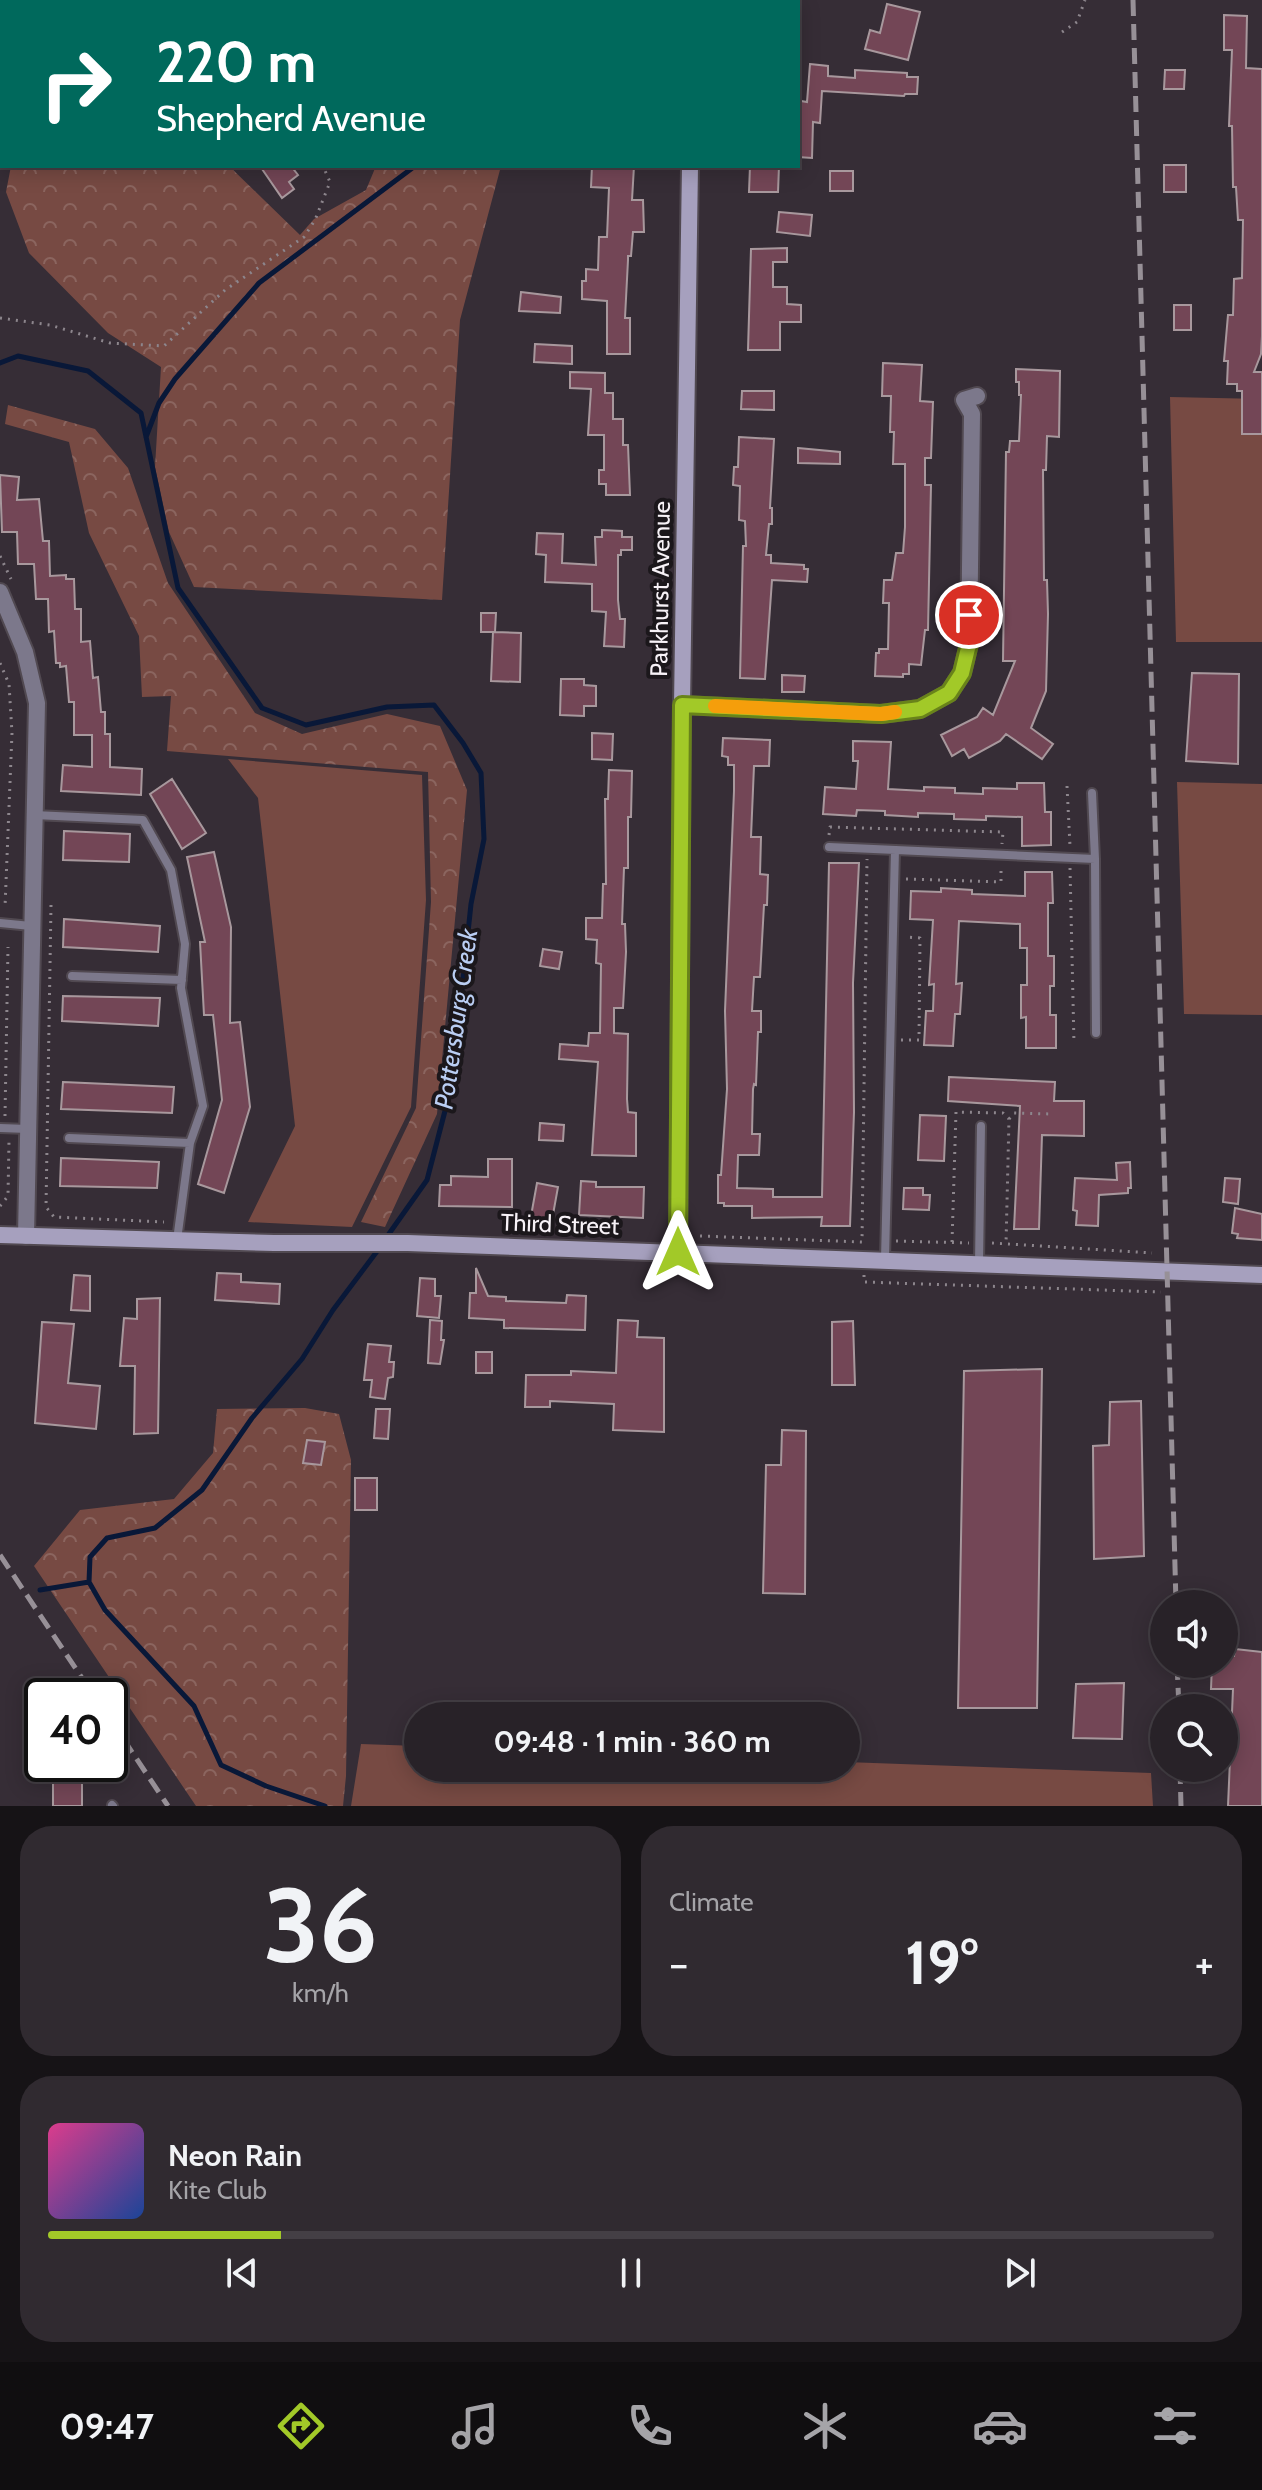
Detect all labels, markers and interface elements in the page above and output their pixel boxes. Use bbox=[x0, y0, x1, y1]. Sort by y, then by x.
text: 220 m bbox=[156, 28, 316, 96]
icon: right bbox=[24, 32, 128, 136]
text: Shepherd Avenue bbox=[156, 96, 426, 140]
street label: Parkhurst Avenue bbox=[644, 501, 676, 677]
pin bbox=[935, 581, 1003, 649]
icon: arrive bbox=[947, 593, 991, 637]
water label: Pottersburg Creek bbox=[428, 926, 485, 1111]
street label: Third Street bbox=[500, 1207, 620, 1241]
position arrow bbox=[636, 1210, 720, 1294]
map controls bbox=[1150, 1590, 1238, 1782]
button: sound bbox=[1150, 1590, 1238, 1678]
speed limit sign: 40 bbox=[24, 1678, 128, 1782]
button: search bbox=[1150, 1694, 1238, 1782]
text: 09:48 · 1 min · 360 m bbox=[493, 1723, 771, 1760]
text: 36 bbox=[263, 1862, 378, 1988]
text: Climate bbox=[669, 1886, 754, 1918]
text: 19° bbox=[905, 1926, 978, 1999]
text: − bbox=[669, 1937, 688, 1990]
text: + bbox=[1195, 1937, 1214, 1990]
text: km/h bbox=[292, 1977, 349, 2009]
text: Neon Rain bbox=[168, 2137, 302, 2174]
text: Kite Club bbox=[168, 2174, 267, 2206]
icon: previous bbox=[220, 2251, 264, 2295]
icon: pause bbox=[609, 2251, 653, 2295]
icon: next bbox=[998, 2251, 1042, 2295]
icon: directions bbox=[273, 2398, 329, 2454]
icon: music bbox=[447, 2398, 503, 2454]
icon: phone bbox=[622, 2398, 678, 2454]
icon: climate bbox=[797, 2398, 853, 2454]
icon: car bbox=[972, 2398, 1028, 2454]
icon: filters bbox=[1147, 2398, 1203, 2454]
text: 09:47 bbox=[59, 2404, 154, 2448]

